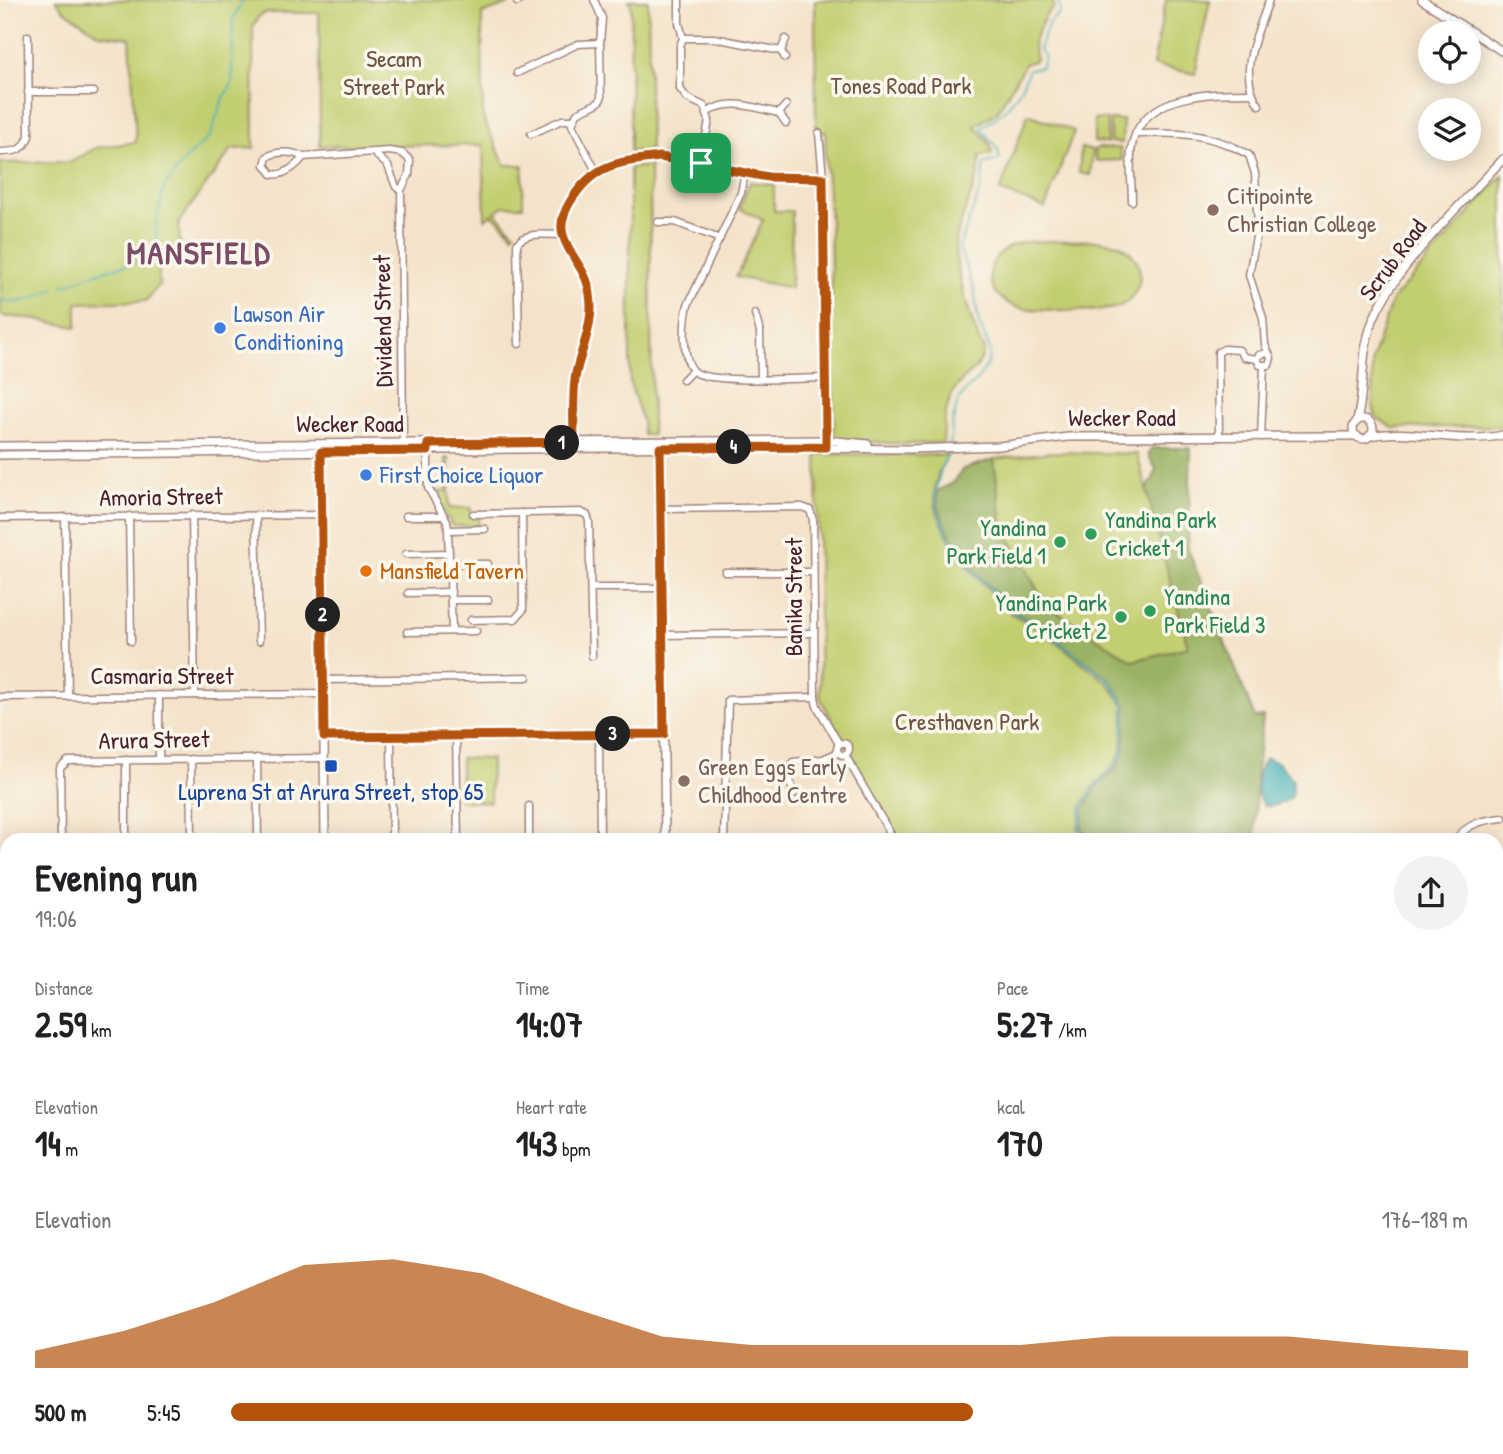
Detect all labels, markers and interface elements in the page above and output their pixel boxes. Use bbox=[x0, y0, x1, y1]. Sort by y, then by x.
map controls bbox=[1418, 21, 1481, 161]
button: locate bbox=[1418, 21, 1481, 84]
park label: Secam Street Park bbox=[343, 42, 445, 102]
park label: Tones Road Park bbox=[830, 69, 972, 101]
button: layers bbox=[1418, 98, 1481, 161]
pin bbox=[671, 133, 731, 193]
icon: arrive bbox=[682, 144, 720, 182]
place label: Citipointe Christian College bbox=[1227, 179, 1377, 239]
marker: Citipointe Christian College bbox=[1205, 202, 1221, 218]
street label: Scrub Road bbox=[1351, 212, 1433, 307]
district label: MANSFIELD bbox=[126, 231, 272, 274]
street label: Dividend Street bbox=[365, 254, 399, 387]
place label: Lawson Air Conditioning bbox=[234, 297, 343, 357]
marker: Lawson Air Conditioning bbox=[212, 320, 228, 336]
street label: Wecker Road bbox=[1068, 401, 1176, 433]
street label: Wecker Road bbox=[296, 407, 404, 439]
pin: 1 bbox=[544, 426, 580, 460]
text: 1 bbox=[558, 429, 565, 455]
pin: 4 bbox=[716, 430, 752, 464]
text: 4 bbox=[730, 433, 737, 459]
place label: First Choice Liquor bbox=[379, 458, 543, 490]
marker: First Choice Liquor bbox=[358, 467, 374, 483]
street label: Amoria Street bbox=[99, 479, 224, 513]
place label: Yandina Park Cricket 1 bbox=[1105, 503, 1217, 563]
place label: Yandina Park Field 1 bbox=[946, 511, 1046, 571]
marker: Yandina Park Cricket 1 bbox=[1083, 526, 1099, 542]
marker: Yandina Park Field 1 bbox=[1052, 534, 1068, 550]
street label: Banika Street bbox=[777, 537, 809, 656]
place label: Mansfield Tavern bbox=[380, 554, 524, 586]
marker: Mansfield Tavern bbox=[358, 563, 374, 579]
place label: Yandina Park Field 3 bbox=[1164, 580, 1266, 640]
place label: Yandina Park Cricket 2 bbox=[995, 586, 1107, 646]
pin: 2 bbox=[306, 598, 340, 632]
text: 2 bbox=[318, 601, 327, 627]
marker: Yandina Park Field 3 bbox=[1142, 603, 1158, 619]
marker: Yandina Park Cricket 2 bbox=[1113, 609, 1129, 625]
street label: Casmaria Street bbox=[91, 659, 234, 691]
park label: Cresthaven Park bbox=[895, 705, 1039, 737]
pin: 3 bbox=[596, 716, 630, 752]
text: 3 bbox=[608, 720, 617, 746]
street label: Arura Street bbox=[98, 722, 210, 756]
place label: Green Eggs Early Childhood Centre bbox=[698, 750, 848, 810]
marker: Luprena St at Arura Street, stop 65 bbox=[323, 758, 339, 774]
marker: Green Eggs Early Childhood Centre bbox=[676, 773, 692, 789]
place label: Luprena St at Arura Street, stop 65 bbox=[179, 775, 484, 807]
text: Evening run bbox=[35, 851, 198, 903]
button: share bbox=[1394, 856, 1468, 930]
text: 19:06 bbox=[35, 903, 77, 934]
text: Distance bbox=[35, 975, 93, 1001]
text: Time bbox=[516, 975, 550, 1001]
text: Pace bbox=[997, 975, 1029, 1001]
text: 2.59 bbox=[35, 1001, 87, 1048]
text: 14:07 bbox=[516, 1001, 583, 1048]
text: 5:27 bbox=[997, 1001, 1054, 1048]
text: km bbox=[87, 1017, 112, 1043]
text: /km bbox=[1054, 1017, 1087, 1043]
text: Elevation bbox=[35, 1094, 98, 1120]
text: Heart rate bbox=[516, 1094, 587, 1120]
text: kcal bbox=[997, 1094, 1025, 1120]
text: 14 bbox=[35, 1120, 61, 1167]
text: 143 bbox=[516, 1120, 558, 1167]
text: 170 bbox=[997, 1120, 1043, 1167]
text: m bbox=[61, 1136, 78, 1162]
text: bpm bbox=[558, 1136, 591, 1162]
text: Elevation bbox=[35, 1204, 111, 1235]
text: 176–189 m bbox=[1382, 1204, 1468, 1235]
text: 500 m bbox=[35, 1397, 86, 1428]
text: 5:45 bbox=[147, 1397, 180, 1428]

